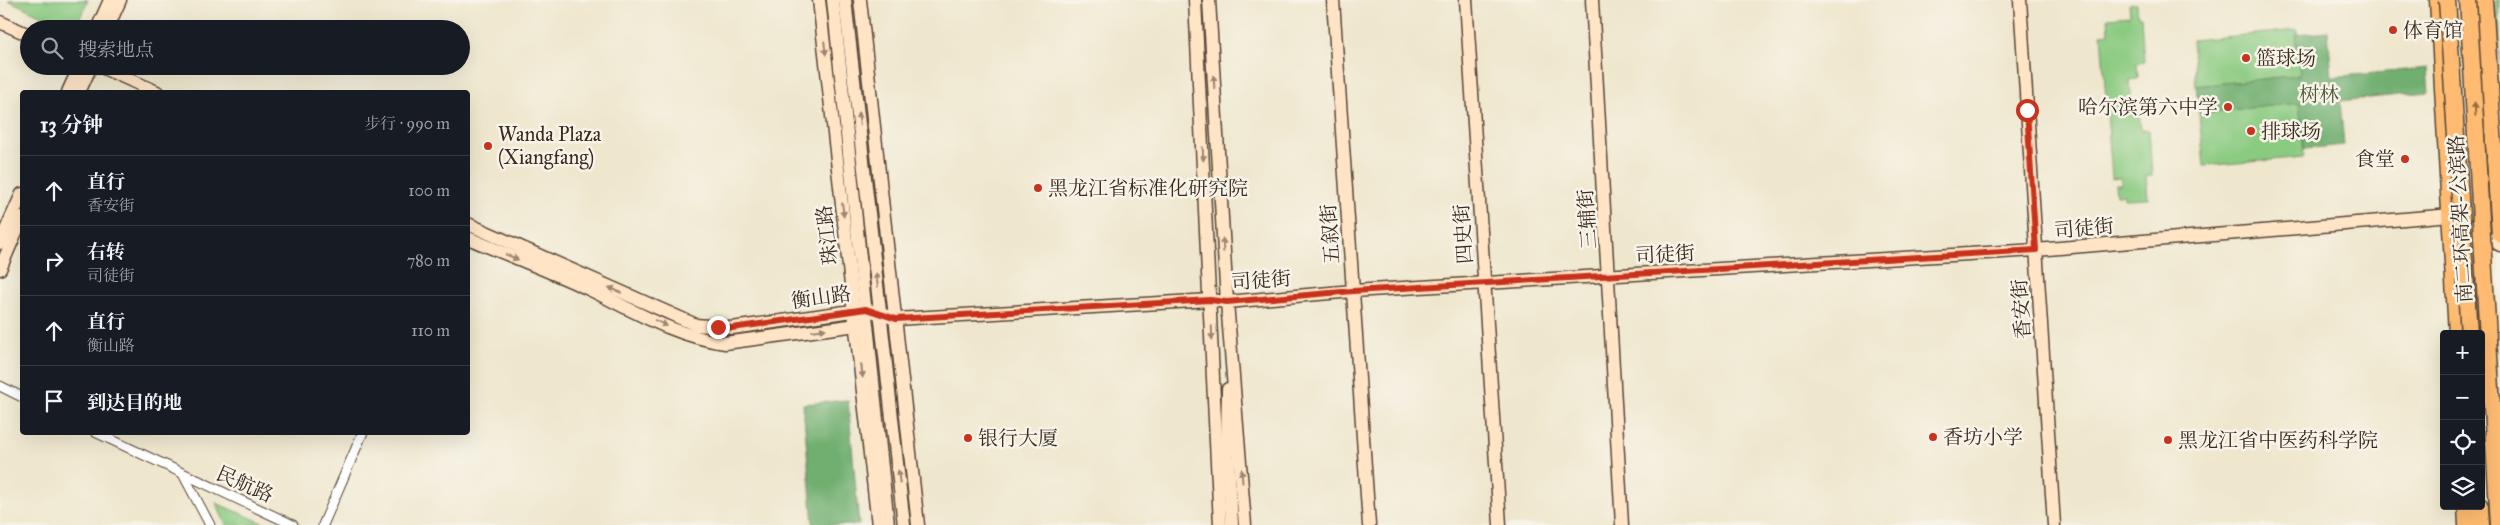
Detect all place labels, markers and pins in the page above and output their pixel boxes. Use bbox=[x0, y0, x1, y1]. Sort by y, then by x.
place label: 体育馆 bbox=[2403, 18, 2463, 42]
marker: 体育馆 bbox=[2387, 24, 2399, 36]
place label: 篮球场 bbox=[2256, 46, 2316, 70]
marker: 篮球场 bbox=[2240, 52, 2252, 64]
place label: 哈尔滨第六中学 bbox=[2078, 95, 2218, 119]
marker: 哈尔滨第六中学 bbox=[2222, 101, 2234, 113]
place label: 排球场 bbox=[2261, 119, 2321, 143]
place label: Wanda Plaza (Xiangfang) bbox=[498, 122, 602, 170]
marker: 排球场 bbox=[2245, 125, 2257, 137]
marker: Wanda Plaza (Xiangfang) bbox=[482, 140, 494, 152]
place label: 食堂 bbox=[2355, 147, 2395, 171]
marker: 食堂 bbox=[2399, 153, 2411, 165]
place label: 黑龙江省标准化研究院 bbox=[1048, 176, 1248, 200]
marker: 黑龙江省标准化研究院 bbox=[1032, 182, 1044, 194]
place label: 香坊小学 bbox=[1943, 425, 2023, 449]
place label: 银行大厦 bbox=[978, 426, 1058, 450]
place label: 黑龙江省中医药科学院 bbox=[2178, 428, 2378, 452]
marker: 香坊小学 bbox=[1927, 431, 1939, 443]
marker: 银行大厦 bbox=[962, 432, 974, 444]
marker: 黑龙江省中医药科学院 bbox=[2162, 434, 2174, 446]

